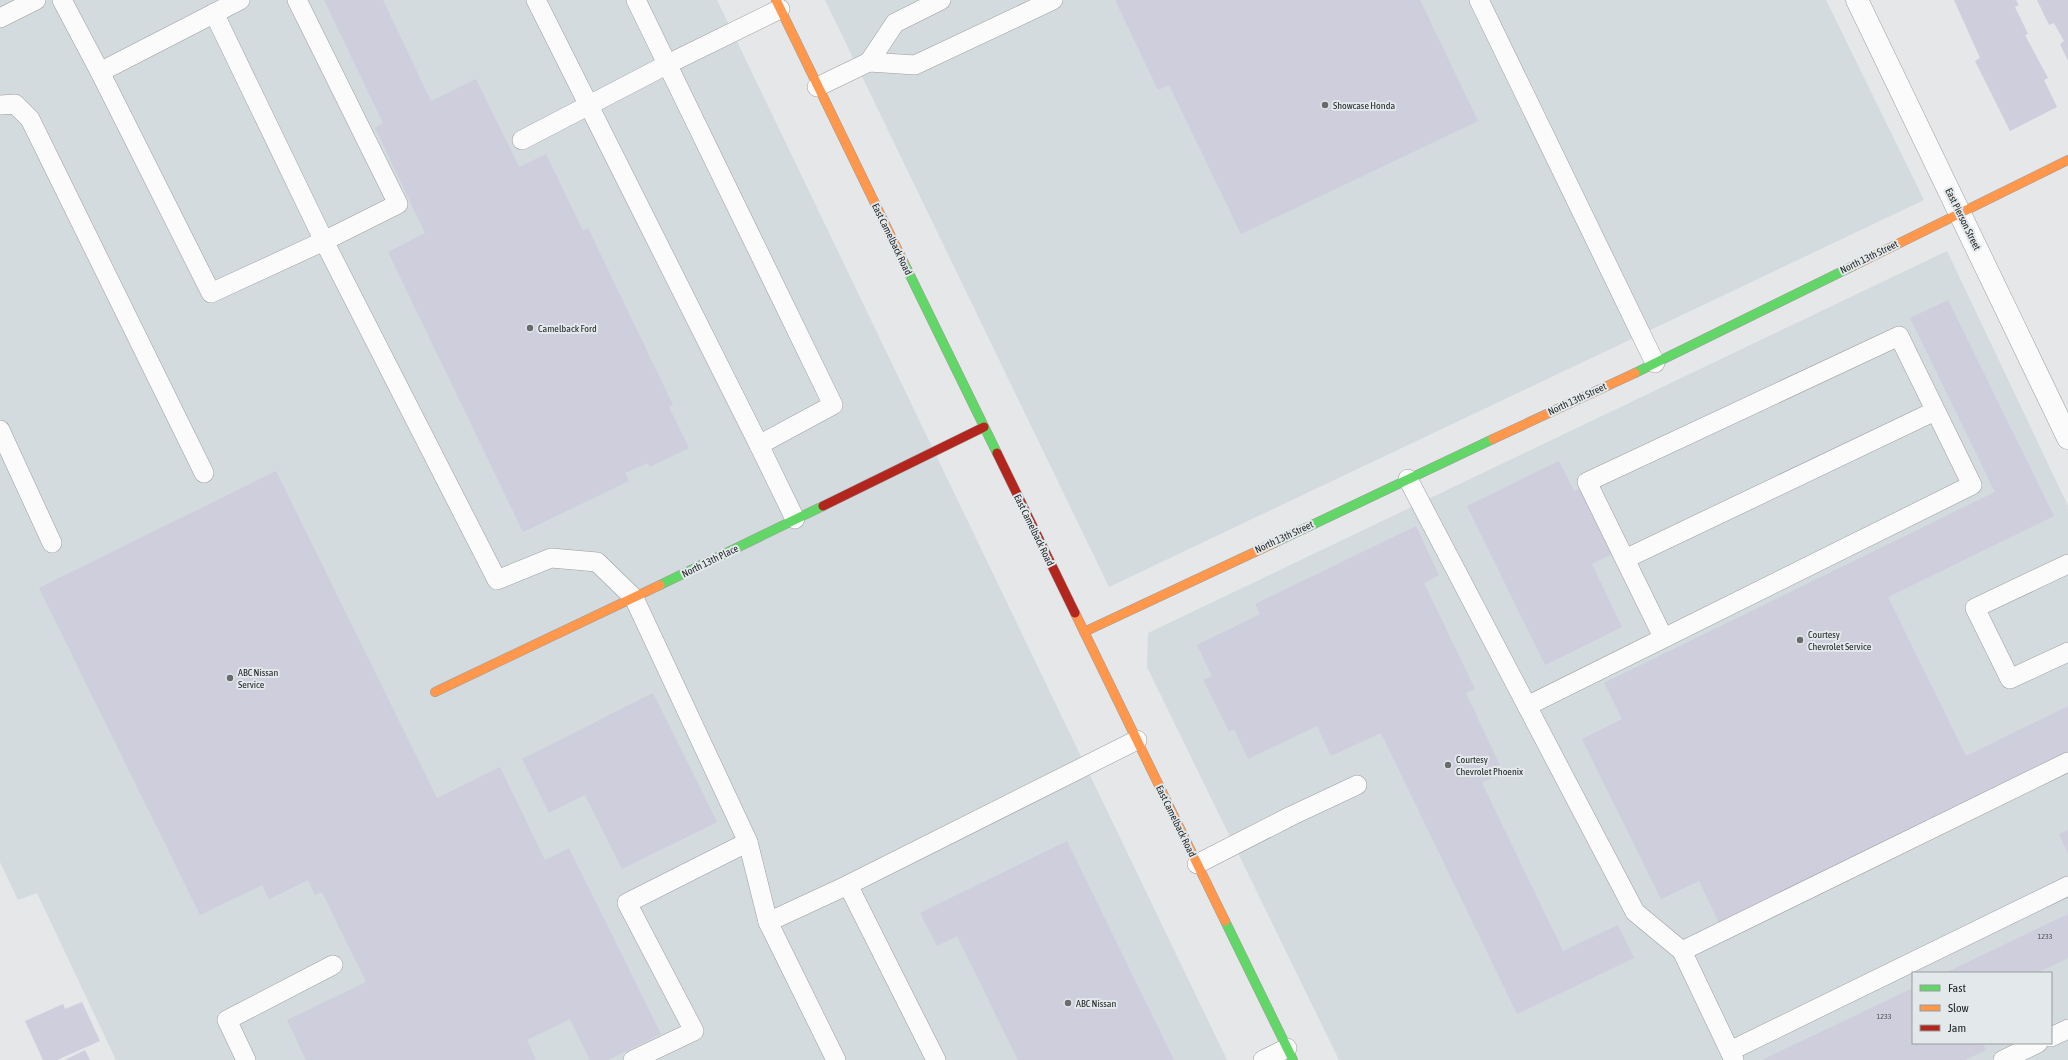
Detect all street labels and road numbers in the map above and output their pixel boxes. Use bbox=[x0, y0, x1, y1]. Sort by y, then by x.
street label: East Pierson Street bbox=[1943, 186, 1983, 252]
street label: East Camelback Road bbox=[870, 201, 914, 277]
street label: North 13th Street bbox=[1838, 238, 1900, 276]
street label: North 13th Street bbox=[1546, 381, 1608, 417]
street label: East Camelback Road bbox=[1012, 492, 1056, 568]
street label: North 13th Street bbox=[1253, 519, 1315, 555]
street label: North 13th Place bbox=[680, 542, 740, 579]
street label: East Camelback Road bbox=[1154, 783, 1198, 859]

